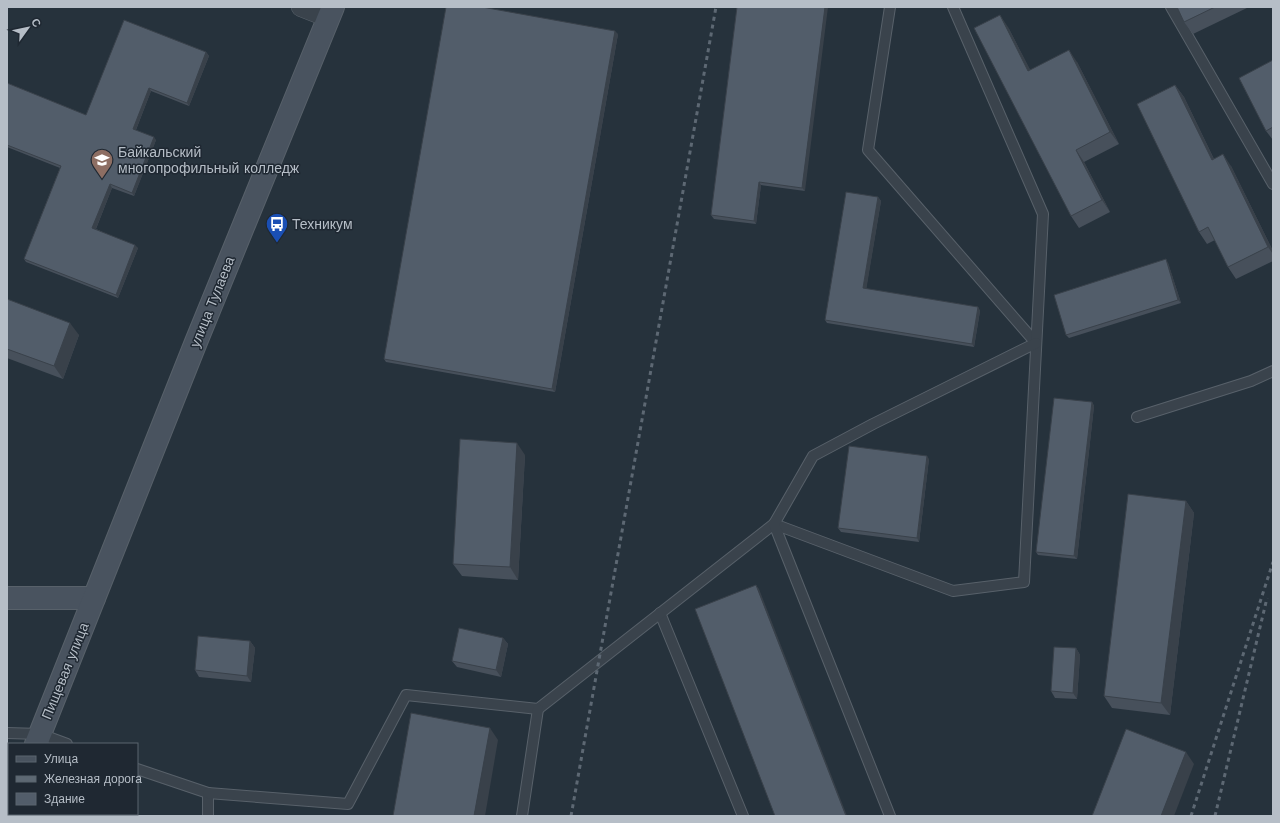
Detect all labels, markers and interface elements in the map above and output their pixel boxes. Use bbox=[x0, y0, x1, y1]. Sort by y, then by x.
north arrow bbox=[8, 8, 48, 48]
text: С bbox=[28, 16, 44, 30]
place label: Байкальский многопрофильный колледж bbox=[118, 144, 300, 176]
school or university icon: Байкальский многопрофильный колледж bbox=[89, 147, 115, 180]
bus stop icon: Техникум bbox=[264, 211, 290, 244]
place label: Техникум bbox=[292, 216, 353, 232]
street label: улица Тулаева bbox=[187, 254, 238, 350]
street label: Пищевая улица bbox=[38, 620, 92, 722]
legend bbox=[8, 743, 138, 815]
text: Улица bbox=[44, 752, 78, 766]
text: Железная дорога bbox=[44, 772, 142, 786]
text: Здание bbox=[44, 792, 85, 806]

